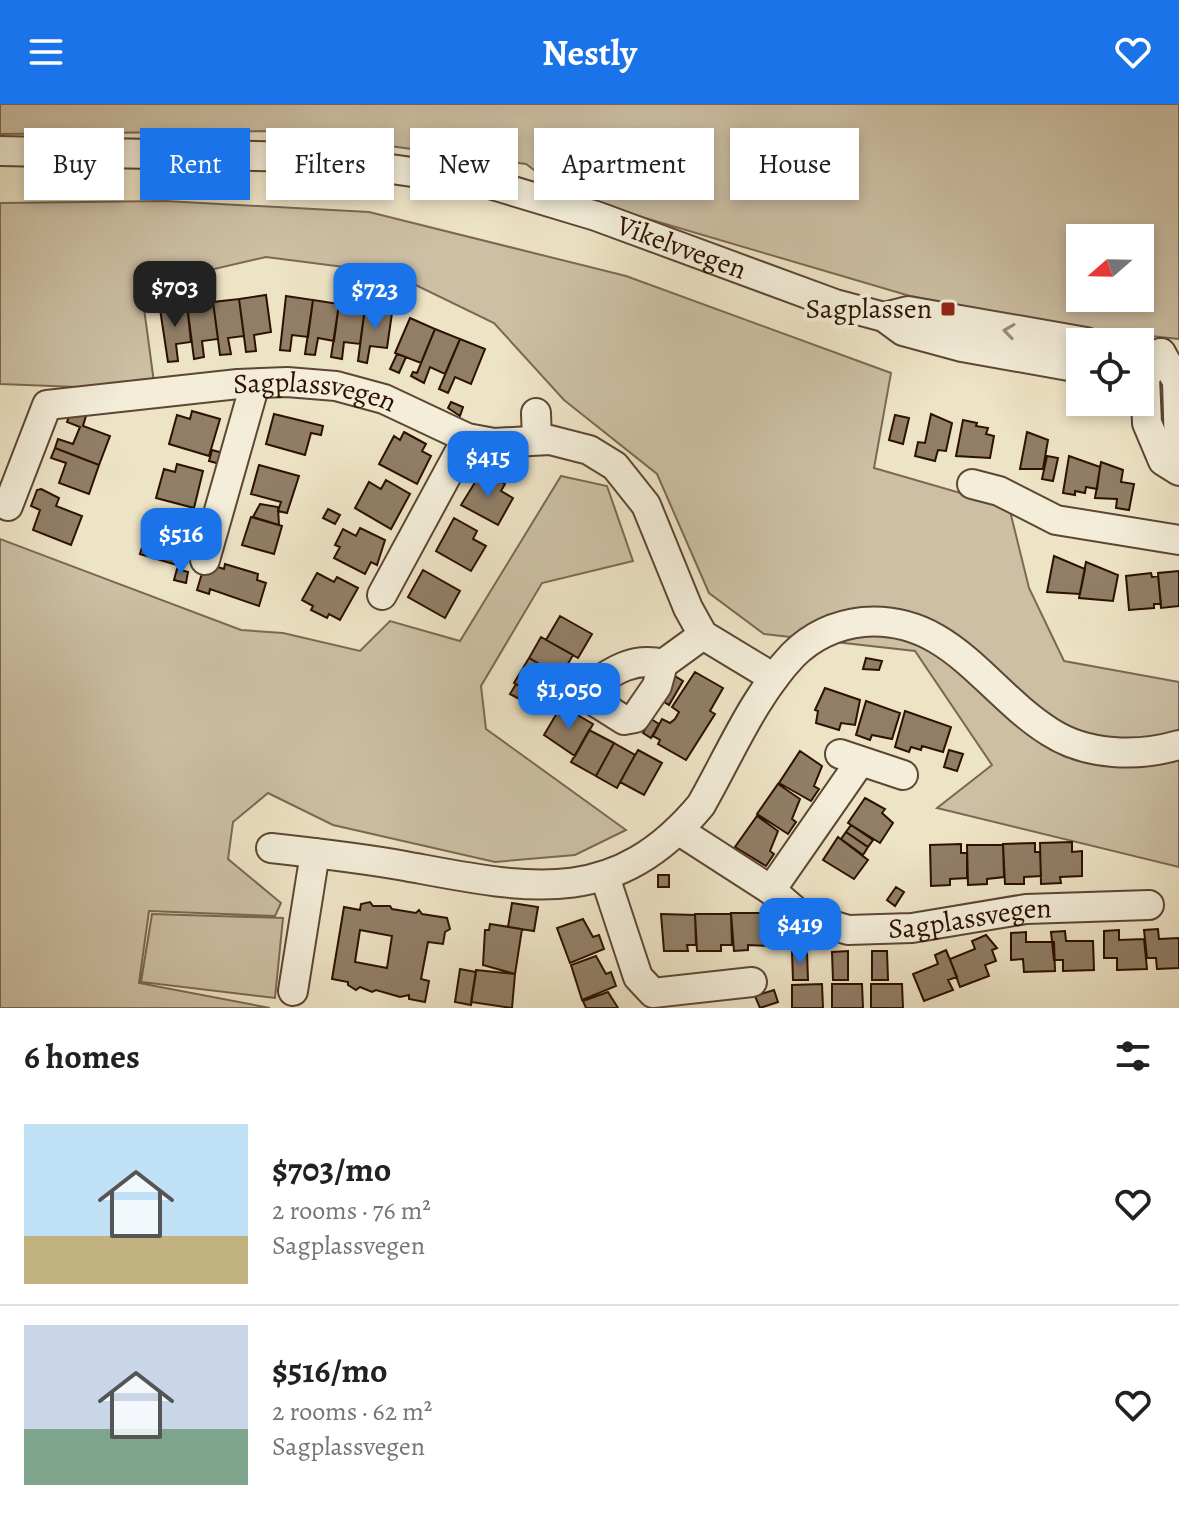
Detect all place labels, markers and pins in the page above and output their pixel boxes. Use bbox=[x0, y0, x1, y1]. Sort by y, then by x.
pin: $703 bbox=[128, 261, 222, 329]
pin: $723 bbox=[328, 263, 422, 331]
place label: Sagplassen bbox=[806, 290, 932, 328]
marker: Sagplassen bbox=[939, 300, 957, 318]
pin: $415 bbox=[441, 431, 535, 499]
pin: $516 bbox=[134, 508, 228, 576]
pin: $1,050 bbox=[504, 663, 634, 731]
pin: $419 bbox=[753, 898, 847, 966]

